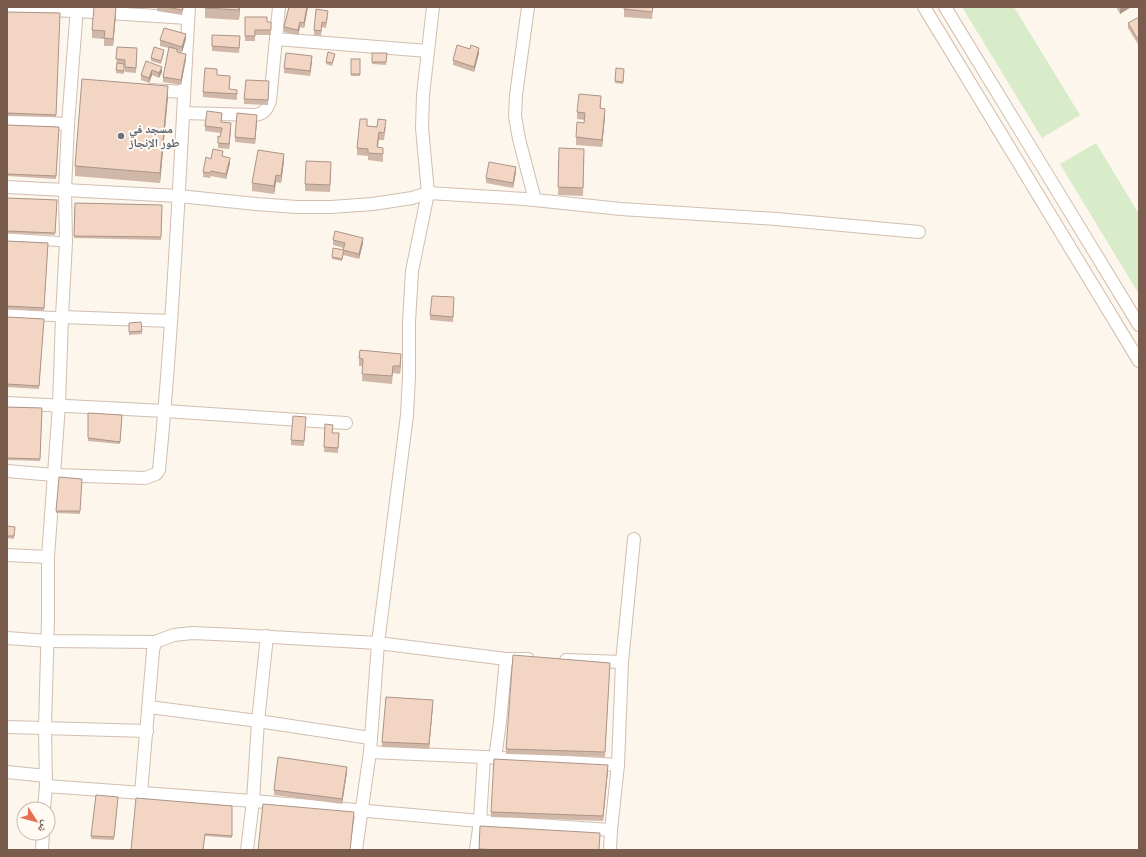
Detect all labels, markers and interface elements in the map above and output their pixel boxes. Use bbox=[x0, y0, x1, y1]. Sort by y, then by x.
place label: مسجد في طور الإنجاز bbox=[128, 121, 180, 150]
marker: مسجد في طور الإنجاز bbox=[116, 131, 126, 141]
north arrow bbox=[16, 801, 56, 841]
text: ش bbox=[34, 817, 53, 836]

